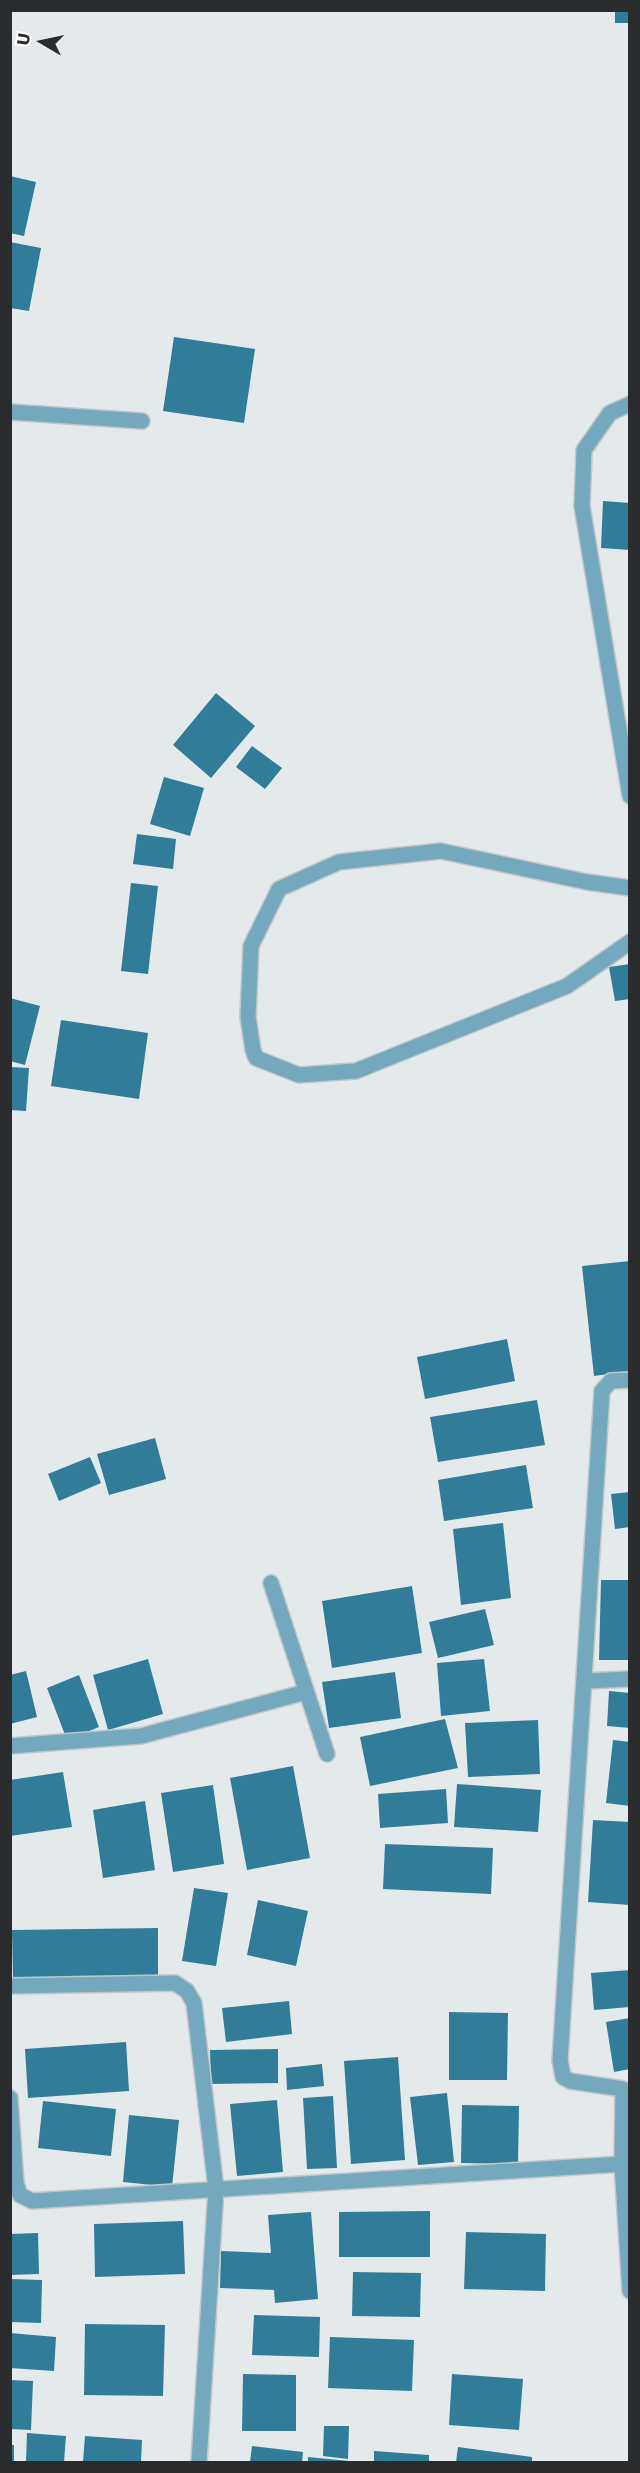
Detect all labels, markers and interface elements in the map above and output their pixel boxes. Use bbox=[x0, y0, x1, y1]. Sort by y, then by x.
north arrow bbox=[12, 12, 72, 72]
text: U bbox=[13, 31, 34, 47]

